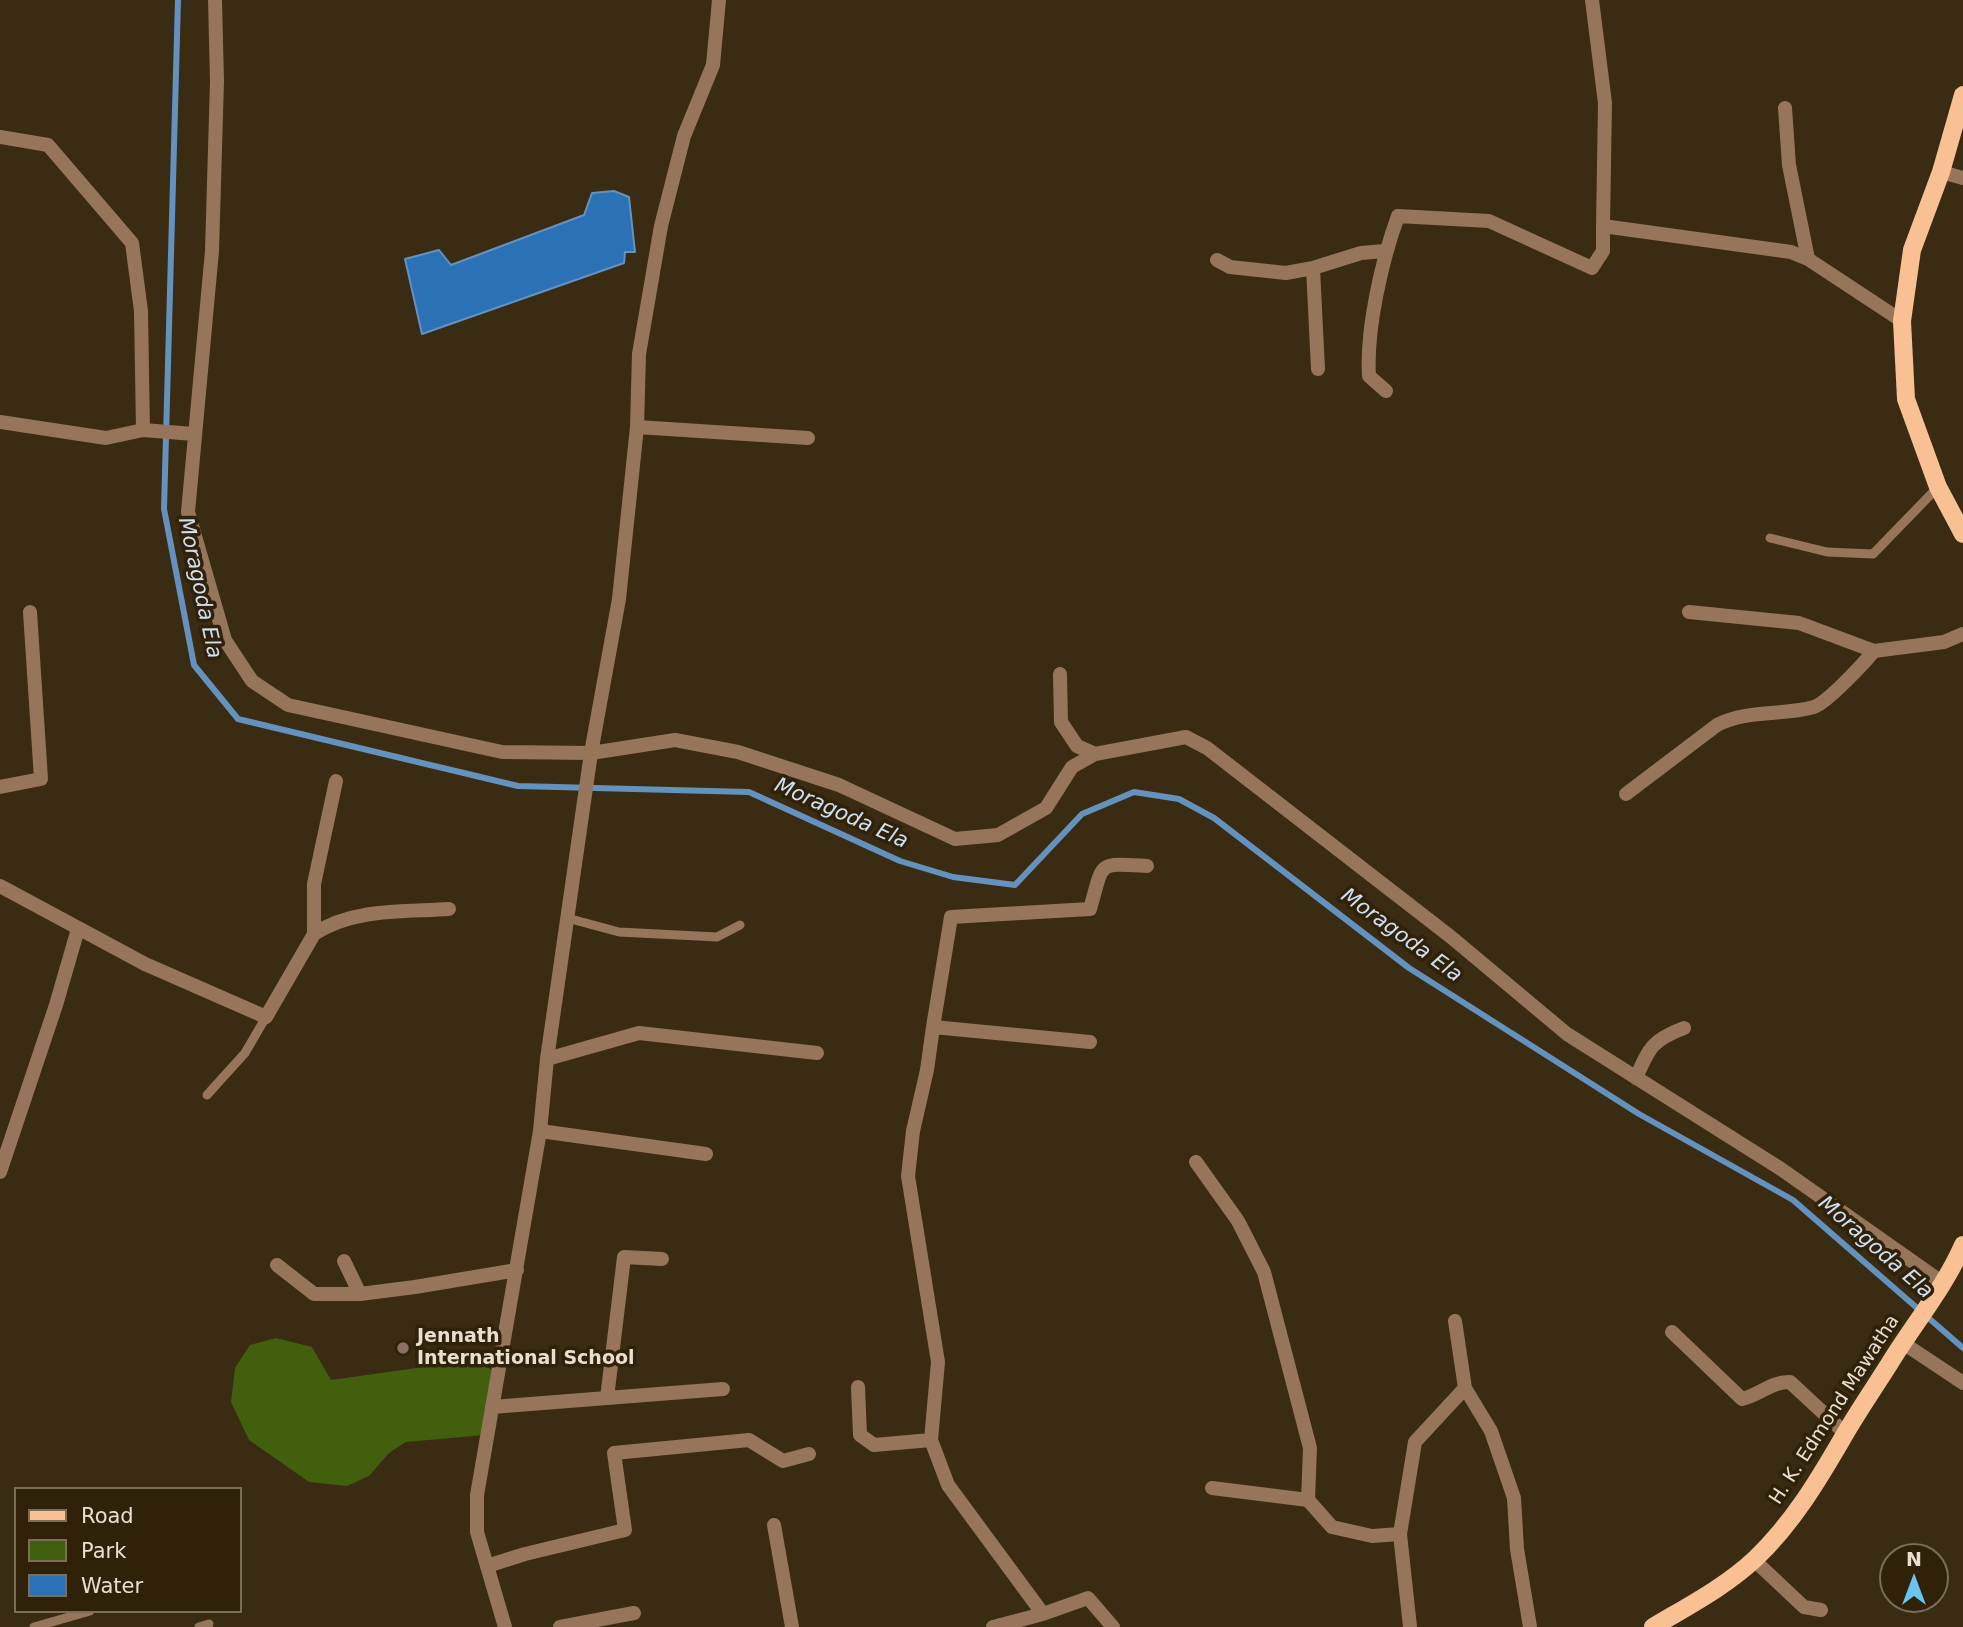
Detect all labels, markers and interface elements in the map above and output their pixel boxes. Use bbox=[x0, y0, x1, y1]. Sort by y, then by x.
water label: Moragoda Ela bbox=[172, 515, 226, 661]
water label: Moragoda Ela bbox=[770, 773, 912, 855]
water label: Moragoda Ela bbox=[1336, 884, 1466, 988]
water label: Moragoda Ela bbox=[1813, 1191, 1937, 1305]
street label: H. K. Edmond Mawatha bbox=[1765, 1311, 1905, 1509]
place label: Jennath International School bbox=[417, 1326, 634, 1370]
marker: Jennath International School bbox=[395, 1340, 411, 1356]
legend bbox=[14, 1487, 242, 1613]
text: Road bbox=[81, 1504, 134, 1528]
text: Park bbox=[81, 1539, 126, 1563]
north arrow bbox=[1879, 1543, 1949, 1613]
text: N bbox=[1906, 1548, 1922, 1570]
text: Water bbox=[81, 1574, 143, 1598]

